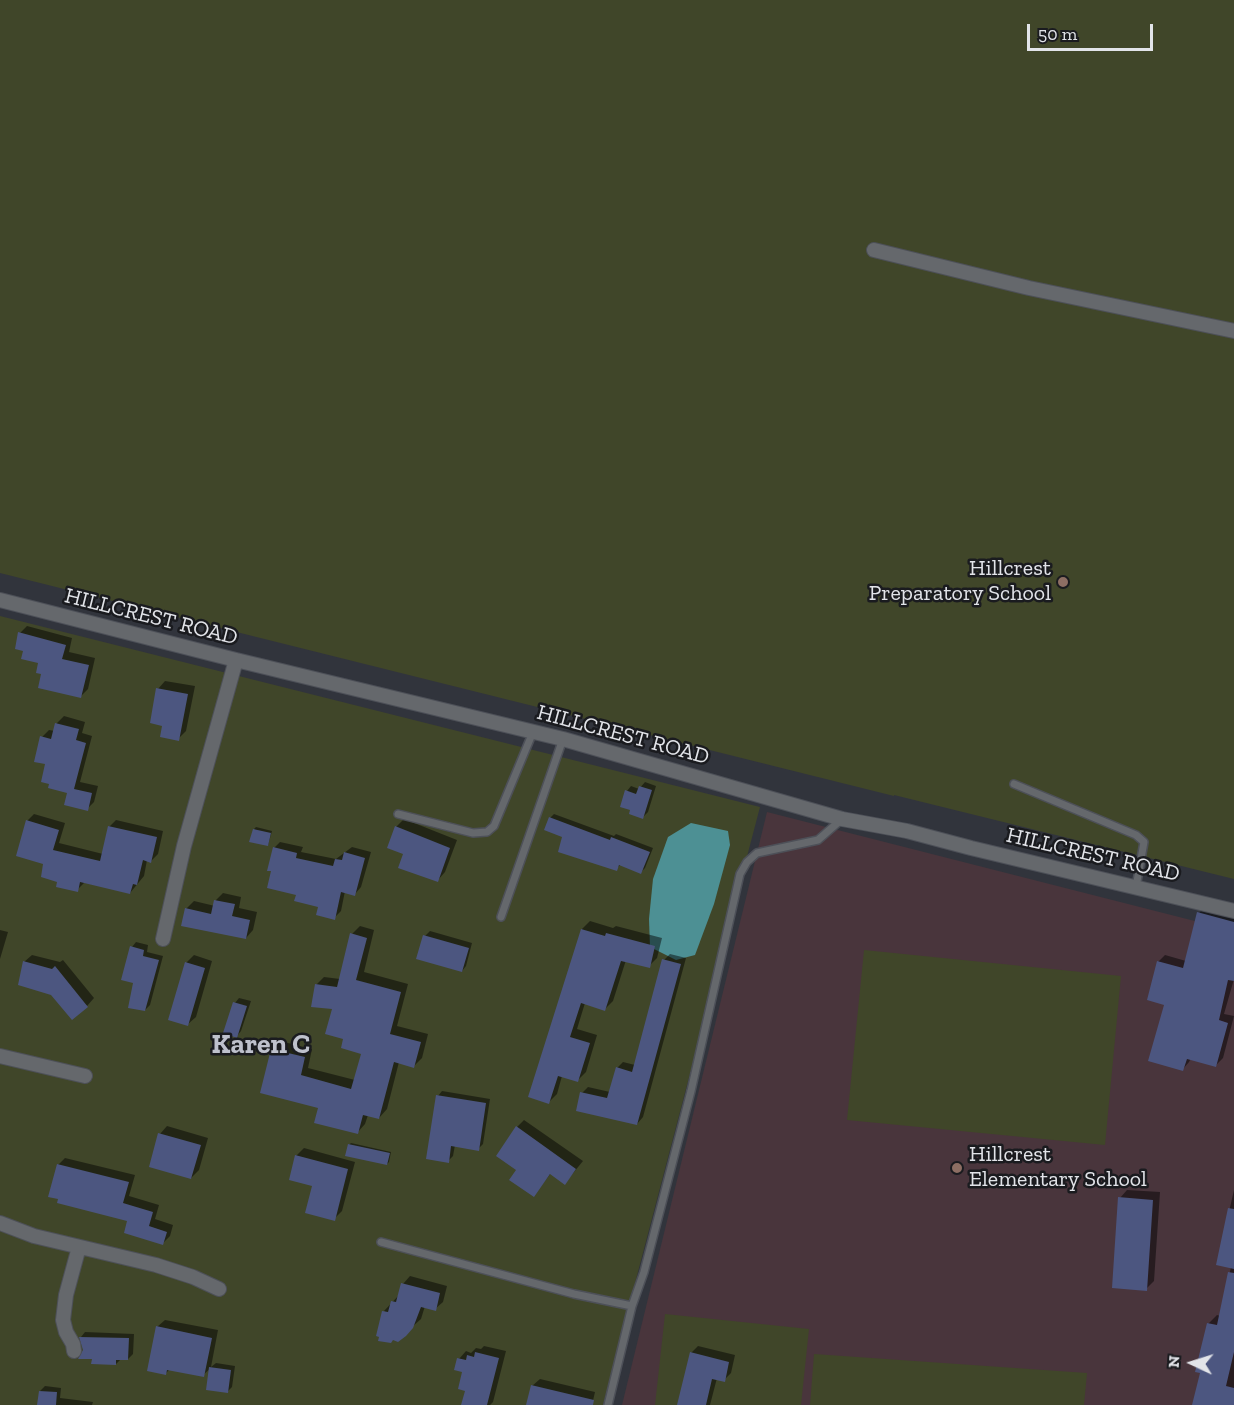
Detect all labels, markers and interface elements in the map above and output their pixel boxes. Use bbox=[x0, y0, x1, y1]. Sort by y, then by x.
scale bar bbox=[1030, 12, 1156, 50]
text: 50 m bbox=[1038, 23, 1077, 45]
place label: Hillcrest Preparatory School bbox=[869, 556, 1051, 608]
marker: Hillcrest Preparatory School bbox=[1056, 575, 1070, 589]
street label: HILLCREST ROAD bbox=[62, 583, 240, 651]
street label: HILLCREST ROAD bbox=[534, 699, 712, 771]
street label: HILLCREST ROAD bbox=[1004, 822, 1182, 888]
district label: Karen C bbox=[212, 1028, 310, 1062]
place label: Hillcrest Elementary School bbox=[969, 1142, 1147, 1194]
marker: Hillcrest Elementary School bbox=[950, 1161, 964, 1175]
north arrow bbox=[1162, 1333, 1222, 1393]
text: N bbox=[1164, 1355, 1183, 1368]

